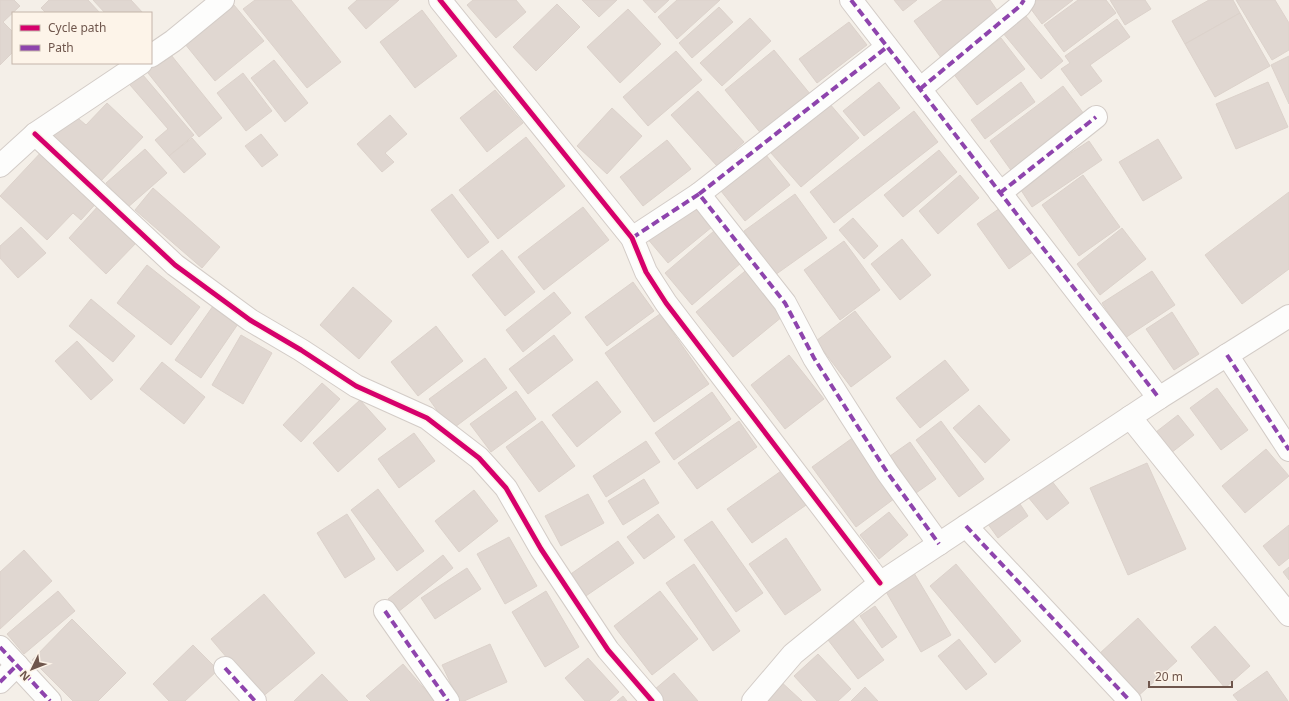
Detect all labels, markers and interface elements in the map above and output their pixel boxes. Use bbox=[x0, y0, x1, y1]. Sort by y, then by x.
legend bbox=[12, 12, 152, 64]
text: Cycle path bbox=[48, 19, 106, 36]
text: Path bbox=[48, 39, 74, 56]
north arrow bbox=[12, 649, 52, 689]
scale bar bbox=[1149, 663, 1232, 689]
text: N bbox=[16, 668, 33, 685]
text: 20 m bbox=[1155, 668, 1183, 685]

